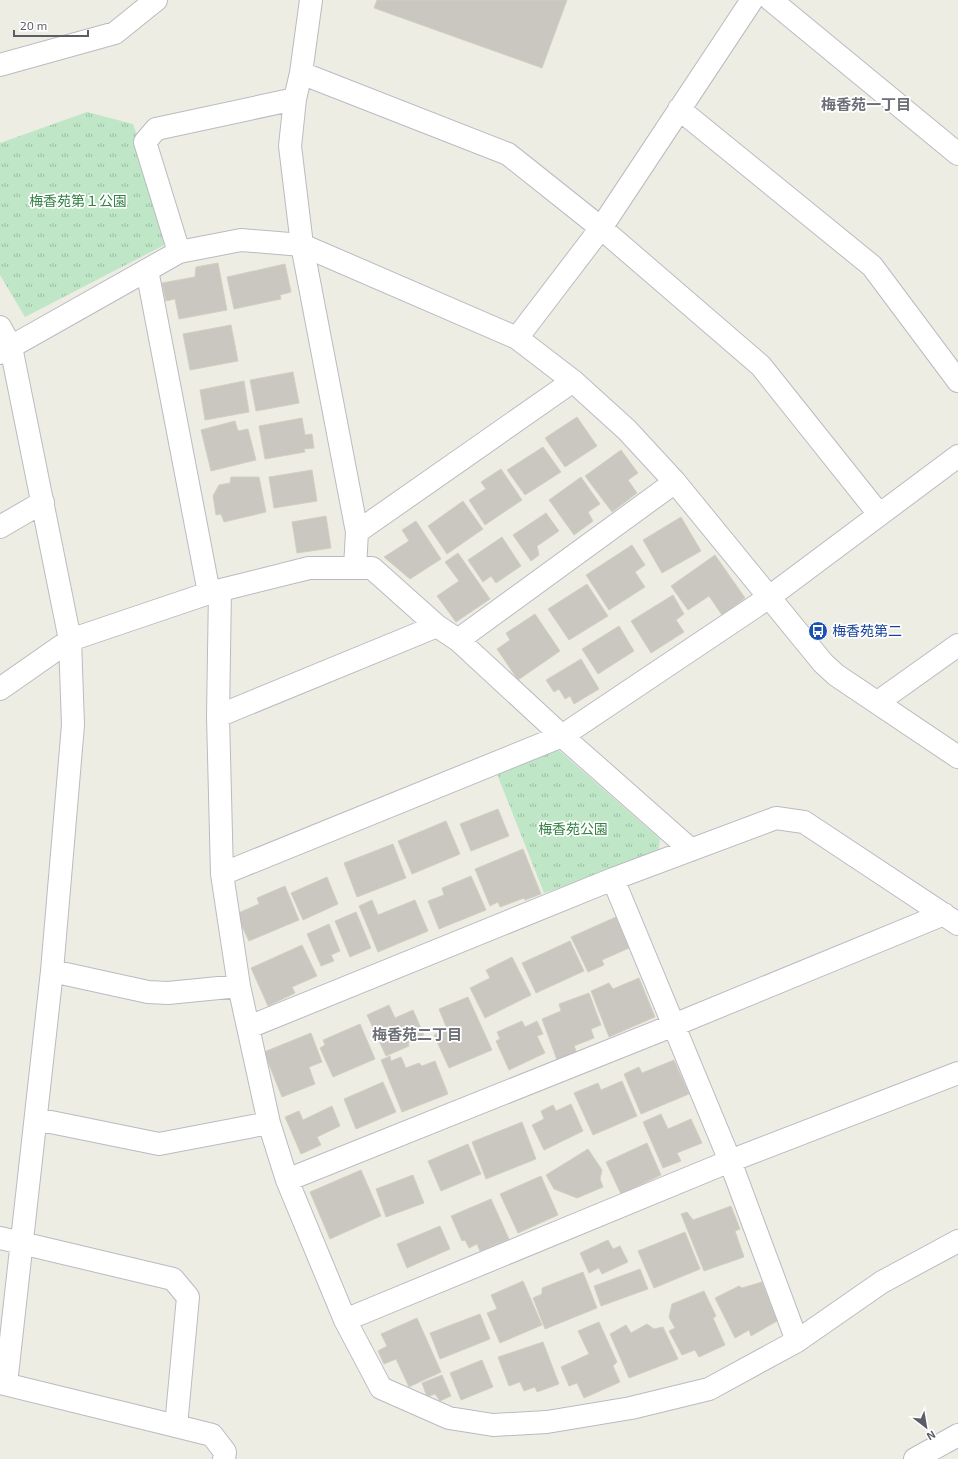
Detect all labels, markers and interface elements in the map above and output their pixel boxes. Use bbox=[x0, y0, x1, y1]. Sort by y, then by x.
scale bar bbox=[14, 12, 88, 38]
text: 20 m bbox=[20, 18, 47, 32]
district label: 梅香苑一丁目 bbox=[821, 95, 911, 113]
park label: 梅香苑第１公園 bbox=[29, 192, 127, 209]
bus stop icon: 梅香苑第二 bbox=[807, 620, 829, 642]
place label: 梅香苑第二 bbox=[832, 622, 902, 639]
park label: 梅香苑公園 bbox=[538, 820, 608, 837]
district label: 梅香苑二丁目 bbox=[372, 1025, 462, 1043]
north arrow bbox=[906, 1407, 946, 1447]
text: N bbox=[925, 1428, 938, 1444]

